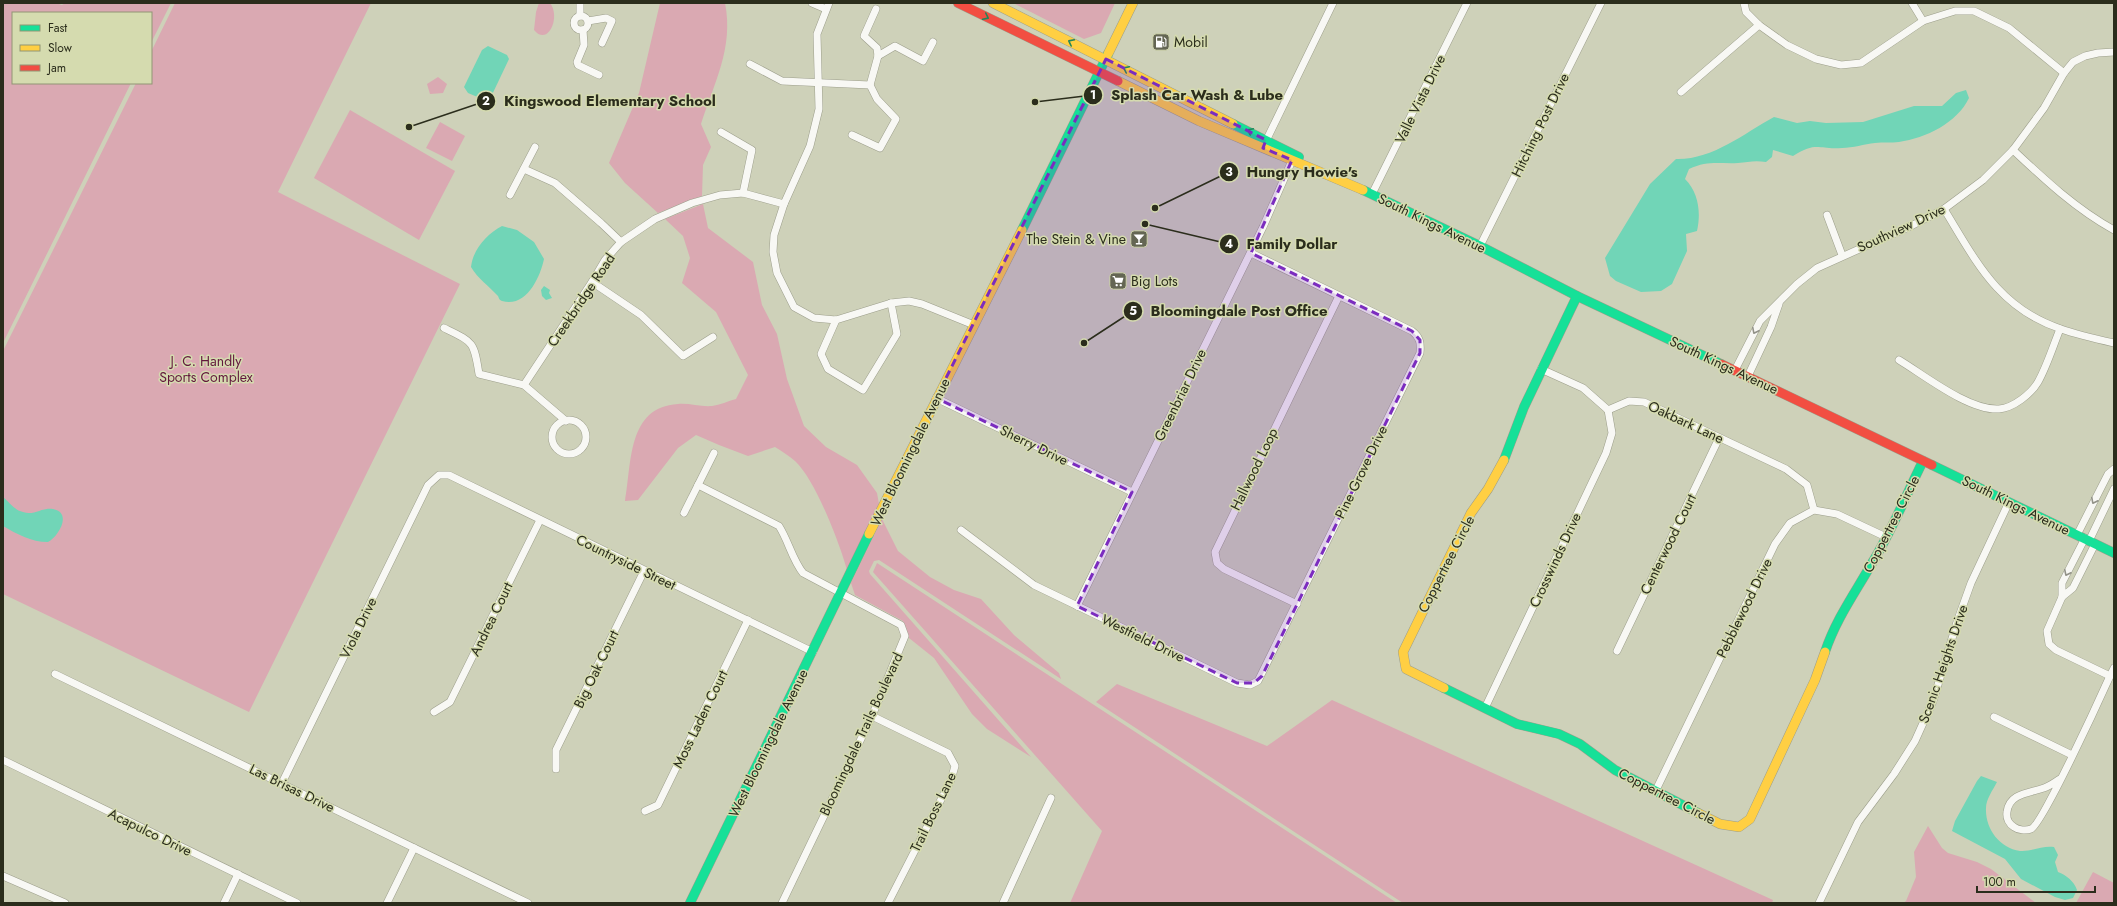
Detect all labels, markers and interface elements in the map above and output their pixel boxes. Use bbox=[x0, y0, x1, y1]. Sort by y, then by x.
legend bbox=[12, 12, 152, 84]
one-way arrow bbox=[982, 12, 989, 20]
text: Fast bbox=[48, 19, 67, 37]
fuel station icon: Mobil bbox=[1151, 32, 1171, 52]
place label: Mobil bbox=[1174, 32, 1208, 52]
text: Slow bbox=[48, 39, 73, 57]
one-way arrow bbox=[1067, 39, 1075, 47]
street label: Valle Vista Drive bbox=[1390, 51, 1450, 147]
text: Jam bbox=[46, 59, 66, 77]
one-way arrow bbox=[1123, 66, 1131, 74]
street label: Hitching Post Drive bbox=[1506, 70, 1574, 180]
callout: Splash Car Wash & Lube bbox=[1083, 81, 1291, 108]
text: Splash Car Wash & Lube bbox=[1111, 84, 1284, 106]
text: 1 bbox=[1090, 86, 1096, 104]
callout: Kingswood Elementary School bbox=[476, 87, 724, 114]
text: Kingswood Elementary School bbox=[504, 90, 716, 112]
text: 2 bbox=[482, 92, 490, 110]
one-way arrow bbox=[1247, 129, 1254, 136]
callout: Hungry Howie's bbox=[1219, 158, 1366, 185]
text: Hungry Howie's bbox=[1246, 161, 1358, 183]
text: 3 bbox=[1225, 163, 1233, 181]
street label: South Kings Avenue bbox=[1375, 188, 1489, 258]
street label: Southview Drive bbox=[1854, 199, 1948, 257]
place label: The Stein & Vine bbox=[1026, 229, 1126, 249]
bar icon: The Stein & Vine bbox=[1129, 229, 1149, 249]
callout: Family Dollar bbox=[1219, 231, 1345, 258]
text: Family Dollar bbox=[1247, 233, 1338, 255]
text: 4 bbox=[1225, 235, 1233, 253]
street label: Creekbridge Road bbox=[542, 249, 620, 351]
supermarket icon: Big Lots bbox=[1108, 271, 1128, 291]
place label: Big Lots bbox=[1131, 271, 1178, 291]
callout: Bloomingdale Post Office bbox=[1123, 297, 1336, 324]
text: Bloomingdale Post Office bbox=[1150, 300, 1328, 322]
text: 5 bbox=[1129, 302, 1137, 320]
one-way arrow bbox=[1752, 327, 1760, 334]
street label: South Kings Avenue bbox=[1666, 331, 1782, 399]
street label: Greenbriar Drive bbox=[1149, 345, 1211, 445]
park label: J. C. Handly Sports Complex bbox=[159, 351, 253, 387]
street label: West Bloomingdale Avenue bbox=[865, 375, 955, 529]
street label: Oakbark Lane bbox=[1645, 396, 1727, 448]
street label: Sherry Drive bbox=[996, 420, 1072, 470]
street label: Pine Grove Drive bbox=[1330, 422, 1392, 522]
street label: Hallwood Loop bbox=[1225, 424, 1283, 514]
street label: South Kings Avenue bbox=[1959, 470, 2073, 540]
street label: Coppertree Circle bbox=[1858, 472, 1924, 576]
street label: Centerwood Court bbox=[1635, 490, 1701, 598]
one-way arrow bbox=[2091, 496, 2099, 504]
street label: Crosswinds Drive bbox=[1524, 509, 1586, 611]
street label: Coppertree Circle bbox=[1413, 512, 1479, 616]
street label: Countryside Street bbox=[573, 529, 680, 595]
street label: Pebblewood Drive bbox=[1711, 555, 1777, 661]
one-way arrow bbox=[2064, 569, 2072, 577]
street label: Andrea Court bbox=[464, 578, 518, 659]
street label: Viola Drive bbox=[335, 594, 381, 662]
street label: Scenic Heights Drive bbox=[1913, 602, 1973, 726]
street label: Westfield Drive bbox=[1098, 609, 1188, 667]
street label: Big Oak Court bbox=[568, 626, 624, 711]
street label: Bloomingdale Trails Boulevard bbox=[814, 649, 908, 819]
street label: Moss Laden Court bbox=[668, 666, 733, 771]
street label: West Bloomingdale Avenue bbox=[723, 666, 813, 820]
street label: Las Brisas Drive bbox=[246, 759, 338, 817]
street label: Coppertree Circle bbox=[1615, 763, 1719, 829]
street label: Trail Boss Lane bbox=[905, 769, 961, 855]
street label: Acapulco Drive bbox=[105, 803, 195, 861]
scale bar bbox=[1977, 868, 2095, 894]
text: 100 m bbox=[1983, 873, 2016, 891]

